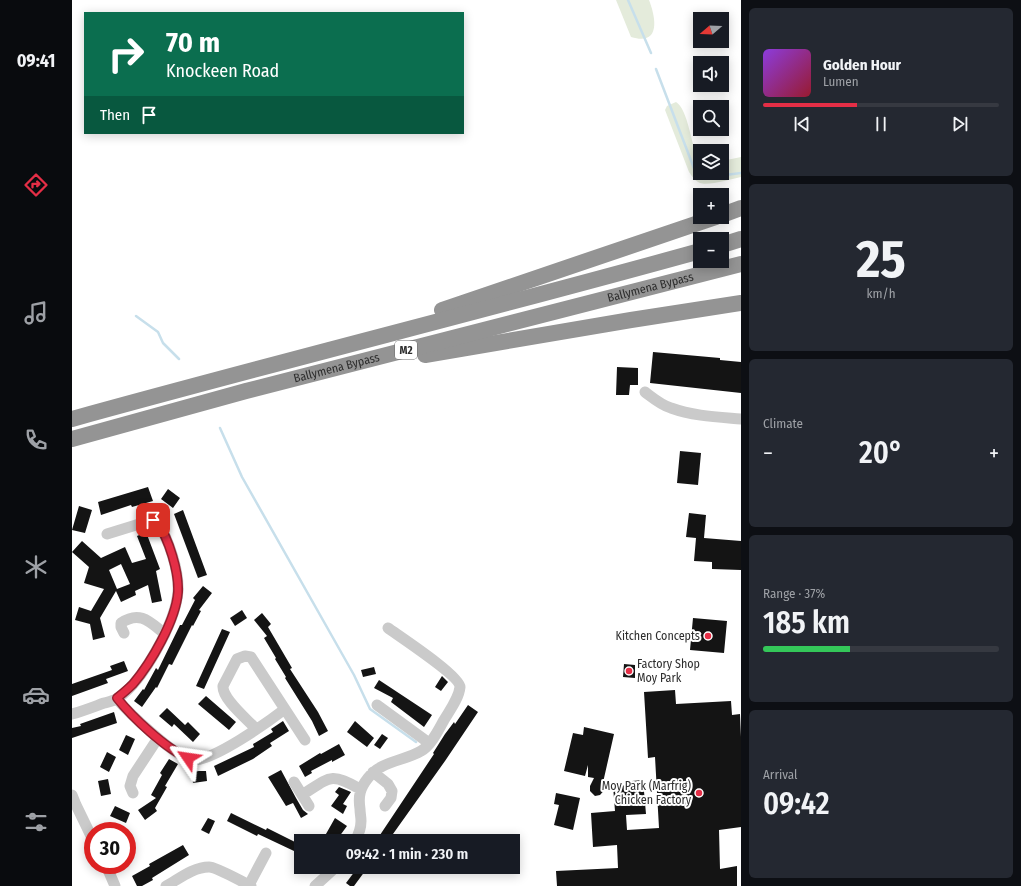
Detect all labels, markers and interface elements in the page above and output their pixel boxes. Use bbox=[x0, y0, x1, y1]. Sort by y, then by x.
north arrow bbox=[693, 12, 729, 48]
map controls bbox=[693, 12, 729, 268]
text: 70 m bbox=[166, 26, 220, 59]
icon: right bbox=[100, 28, 152, 80]
text: 09:41 bbox=[17, 50, 55, 72]
button: sound bbox=[693, 56, 729, 92]
text: Golden Hour bbox=[823, 56, 901, 74]
text: Knockeen Road bbox=[166, 60, 279, 82]
text: Lumen bbox=[823, 74, 859, 89]
button: search bbox=[693, 100, 729, 136]
icon: arrive bbox=[138, 104, 160, 126]
text: Then bbox=[100, 106, 130, 124]
icon: previous bbox=[791, 113, 813, 135]
icon: pause bbox=[870, 113, 892, 135]
icon: next bbox=[949, 113, 971, 135]
button: layers bbox=[693, 144, 729, 180]
icon: directions bbox=[22, 171, 50, 199]
button: + bbox=[693, 188, 729, 224]
text: 25 bbox=[856, 228, 906, 291]
button: − bbox=[693, 232, 729, 268]
street label: Ballymena Bypass bbox=[606, 269, 695, 305]
text: km/h bbox=[867, 286, 896, 301]
icon: music bbox=[22, 299, 50, 327]
road number: M2 bbox=[395, 341, 417, 359]
street label: Ballymena Bypass bbox=[292, 350, 381, 386]
text: Climate bbox=[763, 416, 803, 431]
icon: phone bbox=[22, 426, 50, 454]
text: 20° bbox=[859, 435, 903, 471]
text: − bbox=[763, 440, 773, 467]
text: + bbox=[989, 440, 999, 467]
pin bbox=[136, 503, 170, 537]
icon: arrive bbox=[142, 509, 164, 531]
icon: climate bbox=[22, 553, 50, 581]
text: Range · 37% bbox=[763, 586, 825, 601]
text: 185 km bbox=[763, 605, 850, 641]
place label: Kitchen Concepts bbox=[616, 629, 700, 643]
marker: Kitchen Concepts bbox=[703, 631, 713, 641]
place label: Factory Shop Moy Park bbox=[637, 657, 700, 685]
marker: Factory Shop Moy Park bbox=[624, 666, 634, 676]
icon: car bbox=[22, 681, 50, 709]
position arrow bbox=[167, 737, 209, 779]
text: Arrival bbox=[763, 767, 797, 782]
place label: Moy Park (Marfrig) Chicken Factory bbox=[602, 779, 692, 807]
text: 09:42 bbox=[763, 786, 829, 822]
marker: Moy Park (Marfrig) Chicken Factory bbox=[694, 788, 704, 798]
icon: filters bbox=[22, 808, 50, 836]
speed limit sign: 30 bbox=[84, 822, 136, 874]
text: 09:42 · 1 min · 230 m bbox=[346, 845, 468, 863]

